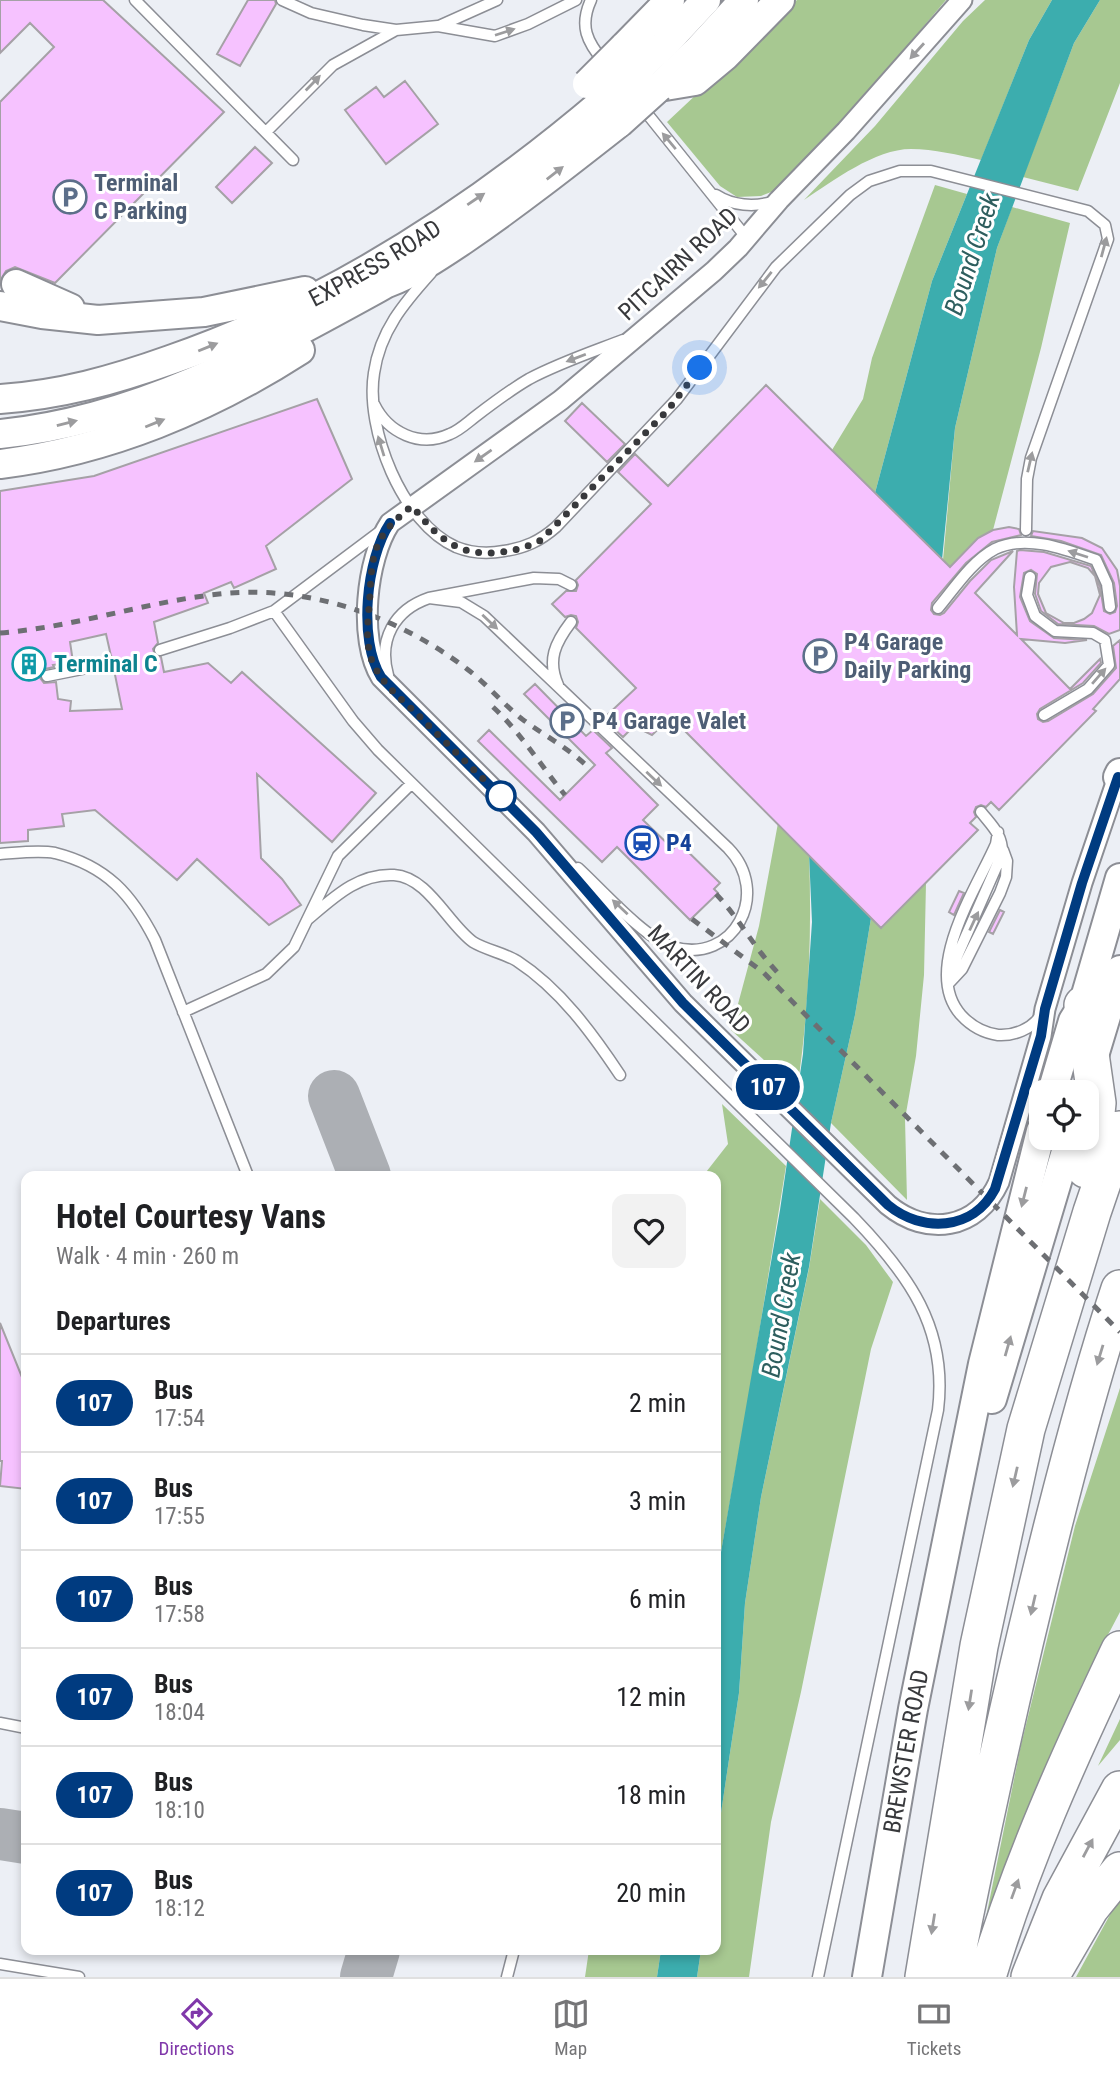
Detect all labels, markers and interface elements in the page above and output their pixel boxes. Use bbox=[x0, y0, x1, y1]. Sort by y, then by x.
one-way arrow bbox=[495, 26, 516, 37]
one-way arrow bbox=[909, 42, 925, 60]
one-way arrow bbox=[305, 75, 321, 92]
one-way arrow bbox=[662, 132, 677, 149]
one-way arrow bbox=[546, 167, 564, 181]
place label: Terminal C Parking bbox=[94, 169, 187, 225]
parking icon: Terminal C Parking bbox=[51, 178, 89, 216]
water label: Bound Creek bbox=[938, 189, 1006, 319]
one-way arrow bbox=[467, 192, 485, 206]
street label: PITCAIRN ROAD bbox=[613, 202, 743, 326]
street label: EXPRESS ROAD bbox=[304, 214, 446, 313]
one-way arrow bbox=[1100, 236, 1110, 257]
one-way arrow bbox=[758, 271, 773, 289]
one-way arrow bbox=[197, 341, 218, 352]
your location bbox=[682, 350, 717, 385]
one-way arrow bbox=[566, 353, 587, 364]
one-way arrow bbox=[56, 418, 78, 429]
one-way arrow bbox=[145, 418, 166, 429]
one-way arrow bbox=[375, 435, 386, 456]
one-way arrow bbox=[474, 449, 492, 463]
one-way arrow bbox=[1025, 451, 1036, 473]
one-way arrow bbox=[1068, 548, 1089, 559]
one-way arrow bbox=[481, 613, 498, 629]
place label: P4 Garage Daily Parking bbox=[844, 628, 971, 684]
parking icon: P4 Garage Daily Parking bbox=[801, 637, 839, 675]
building icon: Terminal C bbox=[10, 645, 48, 683]
place label: Terminal C bbox=[54, 650, 158, 678]
one-way arrow bbox=[1091, 668, 1106, 685]
parking icon: P4 Garage Valet bbox=[548, 702, 586, 740]
place label: P4 Garage Valet bbox=[592, 707, 746, 735]
one-way arrow bbox=[645, 771, 663, 787]
unlabelled marker bbox=[486, 781, 516, 811]
station icon: P4 bbox=[623, 824, 661, 862]
place label: P4 bbox=[666, 829, 692, 857]
one-way arrow bbox=[611, 899, 629, 915]
one-way arrow bbox=[968, 911, 979, 931]
street label: MARTIN ROAD bbox=[642, 919, 756, 1039]
line badge: 107 bbox=[728, 1064, 808, 1110]
text: 107 bbox=[750, 1073, 786, 1101]
map controls bbox=[1029, 1080, 1099, 1150]
button: locate bbox=[1029, 1080, 1099, 1150]
one-way arrow bbox=[1018, 1186, 1029, 1208]
button: heart bbox=[612, 1194, 686, 1268]
text: Hotel Courtesy Vans bbox=[56, 1197, 326, 1236]
text: Walk · 4 min · 260 m bbox=[56, 1243, 239, 1270]
water label: Bound Creek bbox=[755, 1250, 807, 1380]
text: Departures bbox=[56, 1306, 171, 1336]
one-way arrow bbox=[1003, 1335, 1013, 1356]
one-way arrow bbox=[1094, 1344, 1104, 1365]
text: Bus bbox=[154, 1375, 193, 1405]
text: 2 min bbox=[629, 1388, 686, 1418]
text: 107 bbox=[76, 1389, 113, 1417]
text: 17:54 bbox=[154, 1405, 205, 1432]
one-way arrow bbox=[1009, 1466, 1020, 1488]
text: Bus bbox=[154, 1473, 193, 1503]
text: 3 min bbox=[629, 1486, 686, 1516]
text: 107 bbox=[76, 1487, 113, 1515]
text: 17:55 bbox=[154, 1503, 205, 1530]
text: Bus bbox=[154, 1571, 193, 1601]
text: 6 min bbox=[629, 1584, 686, 1614]
text: 107 bbox=[76, 1585, 113, 1613]
one-way arrow bbox=[1027, 1594, 1038, 1616]
text: 17:58 bbox=[154, 1601, 205, 1628]
street label: BREWSTER ROAD bbox=[878, 1667, 935, 1835]
text: Bus bbox=[154, 1669, 193, 1699]
text: 12 min bbox=[616, 1682, 686, 1712]
text: 107 bbox=[76, 1683, 113, 1711]
one-way arrow bbox=[965, 1689, 976, 1711]
text: 18:04 bbox=[154, 1699, 205, 1726]
text: Bus bbox=[154, 1767, 193, 1797]
text: 18 min bbox=[616, 1780, 686, 1810]
text: 107 bbox=[76, 1781, 113, 1809]
text: 18:10 bbox=[154, 1797, 205, 1824]
one-way arrow bbox=[1081, 1837, 1093, 1857]
text: Bus bbox=[154, 1865, 193, 1895]
text: 20 min bbox=[616, 1878, 686, 1908]
one-way arrow bbox=[1010, 1878, 1021, 1899]
text: 107 bbox=[76, 1879, 113, 1907]
text: 18:12 bbox=[154, 1895, 205, 1922]
one-way arrow bbox=[927, 1913, 938, 1935]
tab: Directions bbox=[159, 1995, 234, 2060]
tab: Map bbox=[552, 1995, 590, 2060]
tab: Tickets bbox=[907, 1995, 961, 2060]

